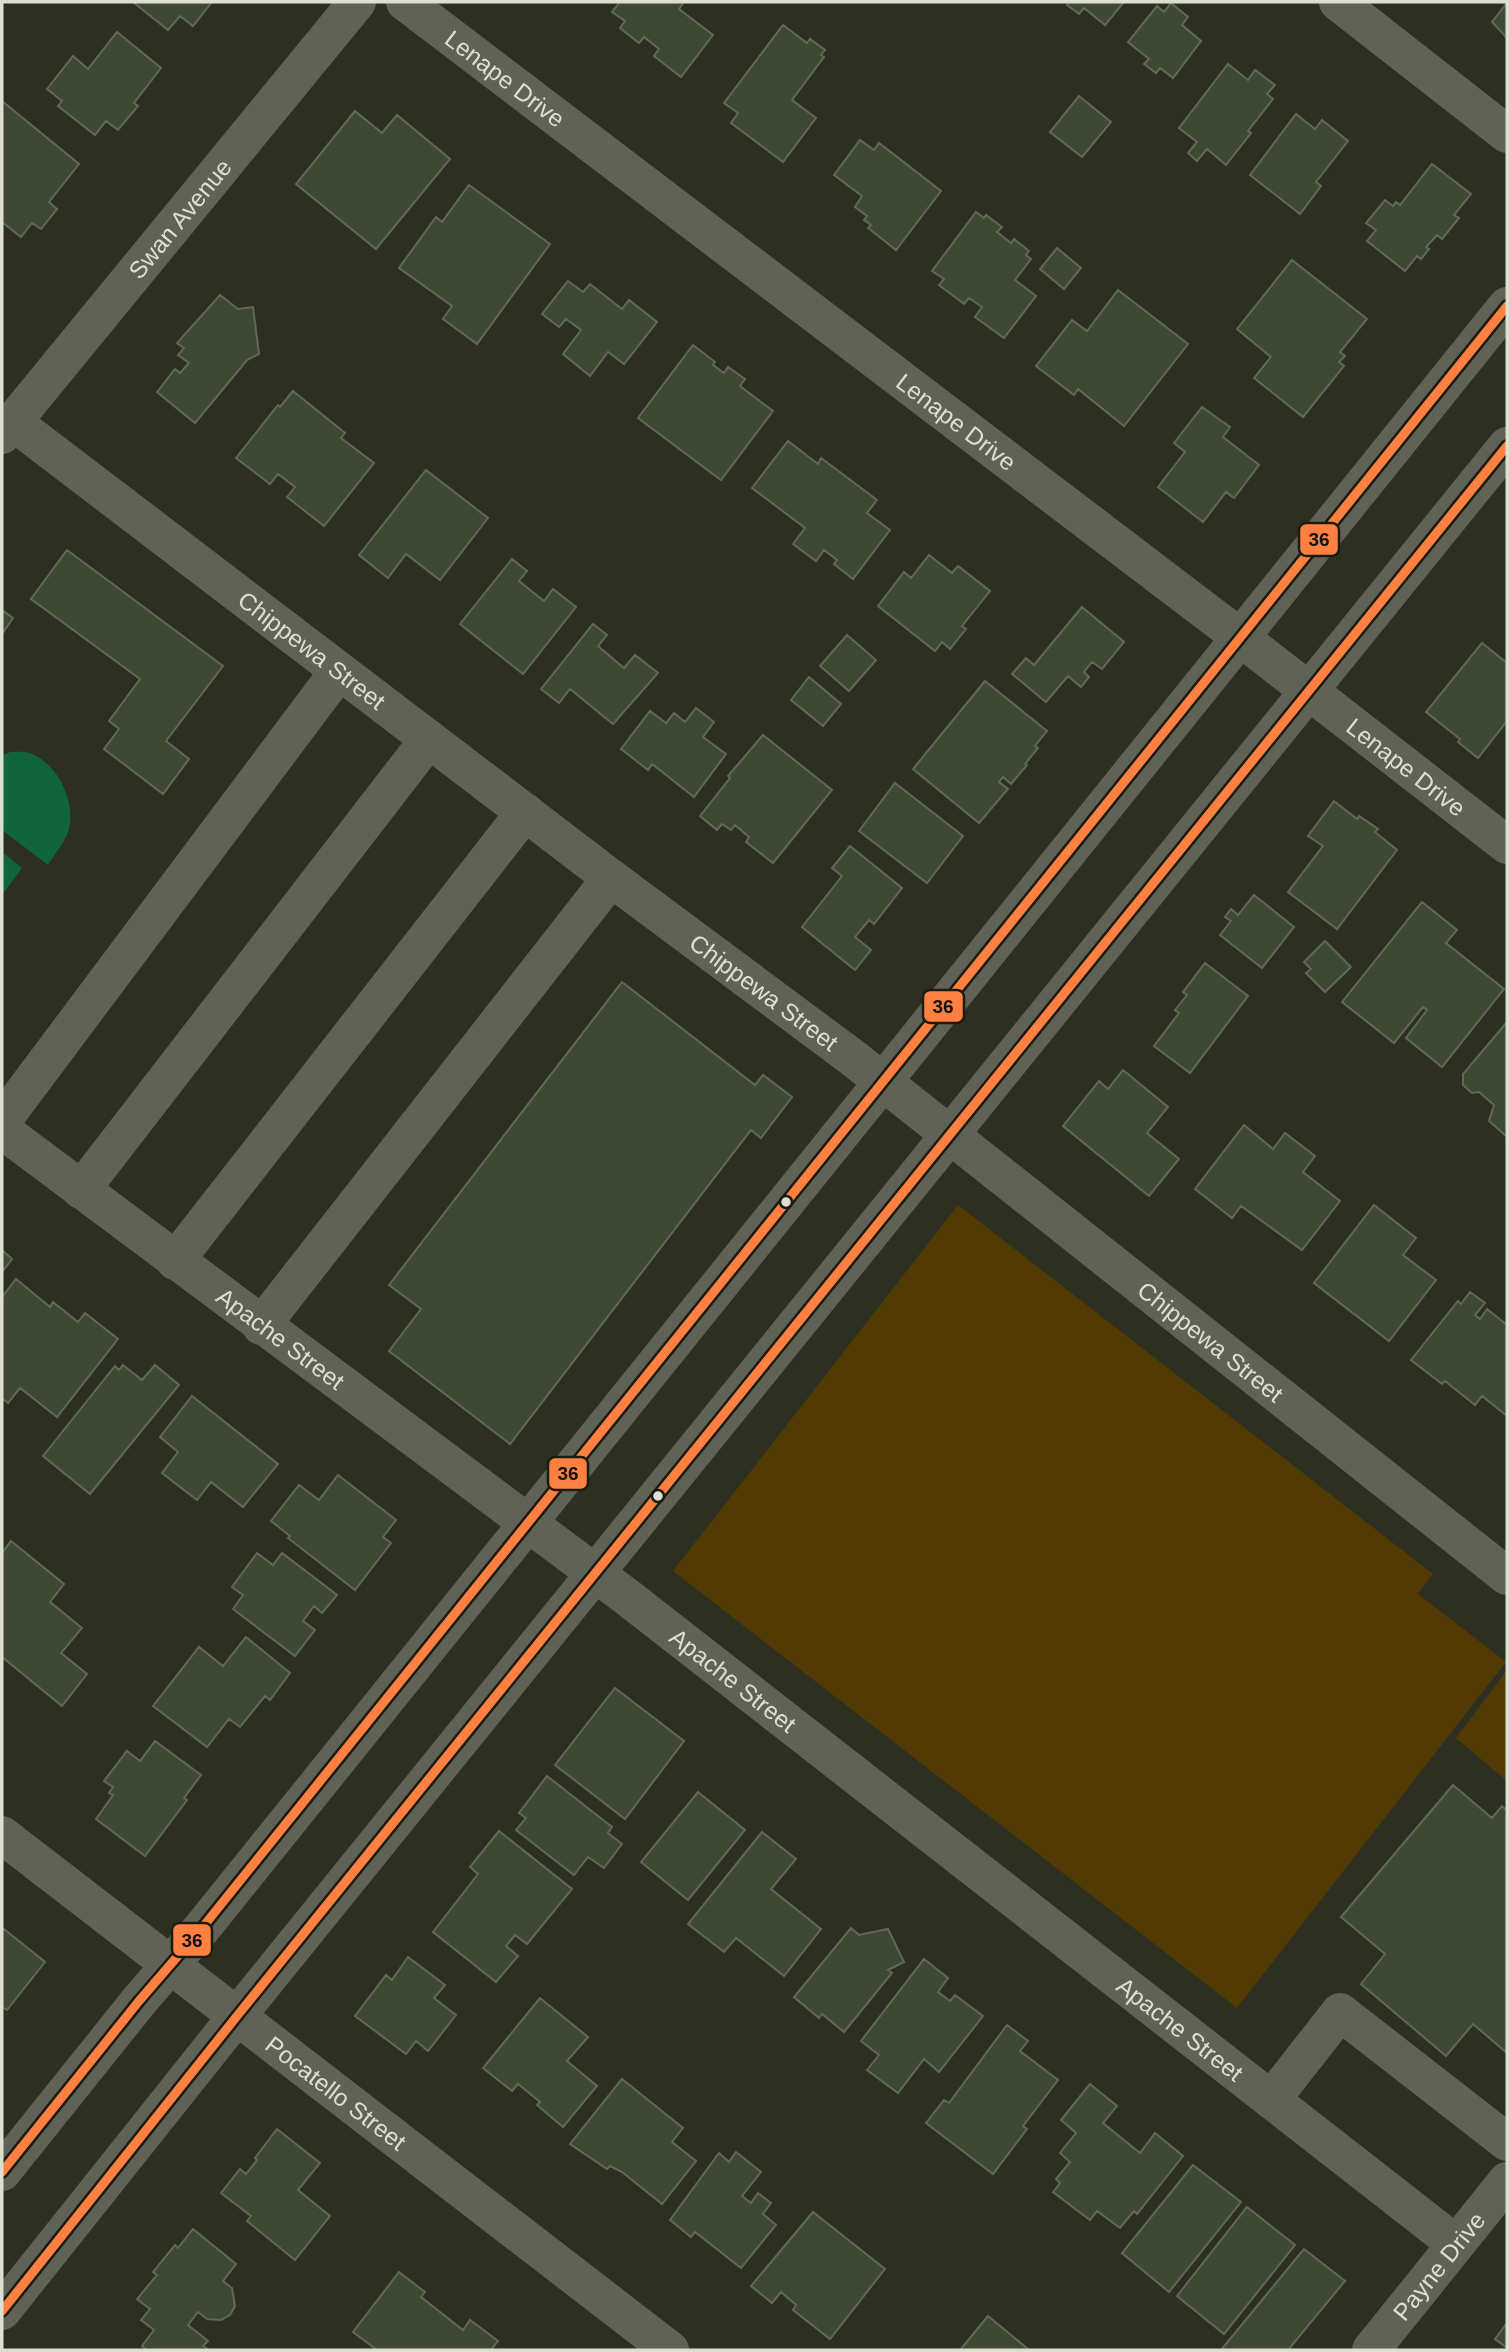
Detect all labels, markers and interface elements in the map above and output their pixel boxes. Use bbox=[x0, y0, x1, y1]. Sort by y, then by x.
street label: Lenape Drive bbox=[440, 24, 570, 132]
street label: Swan Avenue bbox=[123, 153, 236, 284]
street label: Lenape Drive bbox=[892, 368, 1022, 476]
line badge: 36 bbox=[1299, 523, 1339, 556]
text: 36 bbox=[1308, 529, 1330, 550]
street label: Chippewa Street bbox=[233, 585, 391, 715]
street label: Lenape Drive bbox=[1342, 712, 1471, 821]
street label: Chippewa Street bbox=[685, 928, 844, 1056]
line badge: 36 bbox=[923, 990, 964, 1023]
text: 36 bbox=[932, 996, 954, 1017]
unlabelled marker bbox=[779, 1195, 793, 1209]
street label: Chippewa Street bbox=[1133, 1276, 1289, 1407]
street label: Apache Street bbox=[212, 1282, 350, 1395]
line badge: 36 bbox=[548, 1457, 588, 1490]
text: 36 bbox=[557, 1463, 579, 1484]
unlabelled marker bbox=[651, 1489, 665, 1503]
street label: Apache Street bbox=[665, 1622, 802, 1738]
line badge: 36 bbox=[172, 1923, 212, 1957]
text: 36 bbox=[181, 1930, 203, 1951]
street label: Apache Street bbox=[1112, 1971, 1249, 2086]
street label: Pocatello Street bbox=[261, 2030, 412, 2155]
street label: Payne Drive bbox=[1387, 2206, 1490, 2325]

